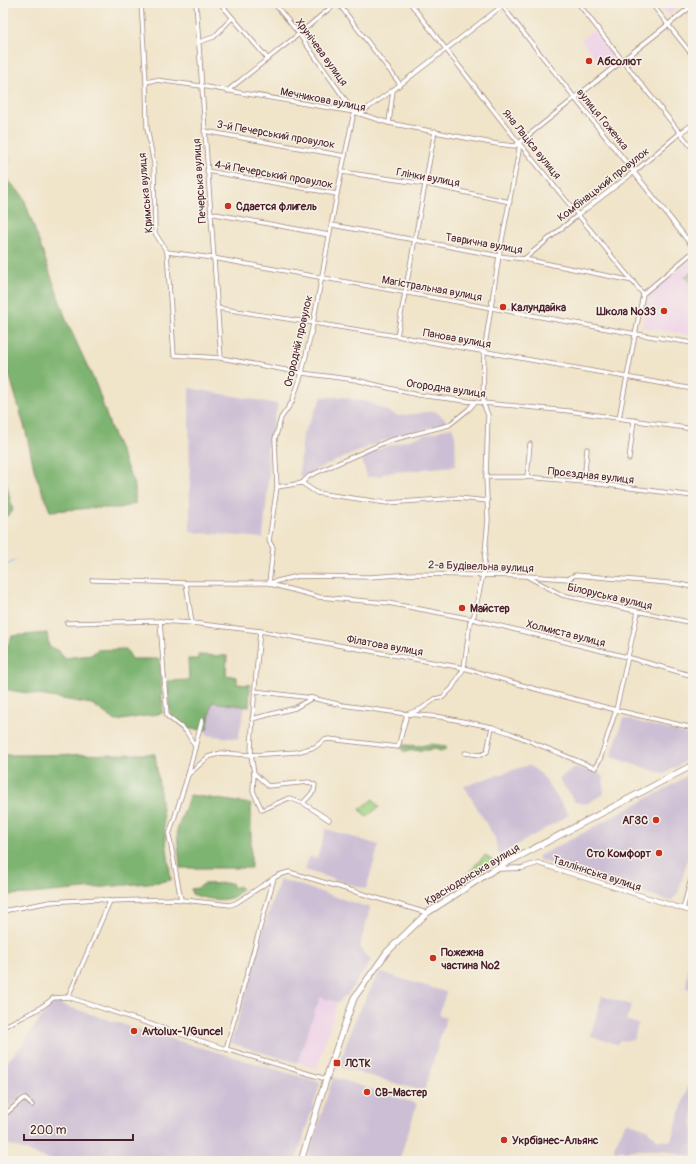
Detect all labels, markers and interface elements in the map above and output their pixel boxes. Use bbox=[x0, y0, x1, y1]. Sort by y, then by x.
street label: Хрунічева вулиця bbox=[293, 16, 350, 88]
place label: Абсолют bbox=[597, 55, 642, 68]
marker: Абсолют bbox=[584, 56, 594, 66]
street label: Мечникова вулиця bbox=[279, 85, 367, 114]
street label: вулиця Гоженка bbox=[574, 86, 631, 153]
street label: Яна Лаціса вулиця bbox=[500, 107, 564, 182]
street label: 3-й Печерський провулок bbox=[216, 118, 336, 151]
street label: Печерська вулиця bbox=[190, 138, 209, 224]
street label: Комбінацький провулок bbox=[555, 144, 652, 224]
street label: Кримська вулиця bbox=[136, 152, 155, 234]
street label: 4-й Печерський провулок bbox=[214, 158, 334, 191]
street label: Глінки вулиця bbox=[395, 166, 461, 189]
place label: Сдается флигель bbox=[236, 200, 317, 213]
marker: Сдается флигель bbox=[223, 201, 233, 211]
street label: Таврична вулиця bbox=[444, 230, 524, 257]
street label: Магістральная вулиця bbox=[381, 273, 483, 304]
street label: Огородній провулок bbox=[282, 294, 315, 388]
place label: Калундайка bbox=[511, 301, 566, 314]
marker: Калундайка bbox=[498, 302, 508, 312]
place label: Школа №33 bbox=[596, 305, 656, 318]
marker: Школа №33 bbox=[659, 306, 669, 316]
street label: Панова вулиця bbox=[422, 326, 492, 351]
street label: Огородна вулиця bbox=[405, 376, 487, 401]
street label: Проєздная вулиця bbox=[547, 465, 635, 486]
street label: 2-а Будівельна вулиця bbox=[428, 558, 534, 575]
street label: Білоруська вулиця bbox=[566, 580, 654, 613]
place label: Майстер bbox=[470, 602, 510, 615]
marker: Майстер bbox=[457, 603, 467, 613]
street label: Холмиста вулиця bbox=[525, 617, 607, 650]
street label: Філатова вулиця bbox=[346, 632, 424, 659]
place label: АГЗС bbox=[622, 814, 648, 827]
marker: АГЗС bbox=[651, 815, 661, 825]
street label: Краснодонська вулиця bbox=[422, 841, 522, 908]
place label: Сто Комфорт bbox=[587, 847, 651, 860]
marker: Сто Комфорт bbox=[654, 848, 664, 858]
street label: Талліннська вулиця bbox=[551, 853, 643, 894]
place label: Пожежна частина №2 bbox=[441, 946, 500, 972]
marker: Пожежна частина №2 bbox=[428, 953, 438, 963]
place label: Avtolux-1/Guncel bbox=[142, 1025, 223, 1038]
marker: Avtolux-1/Guncel bbox=[129, 1026, 139, 1036]
place label: ЛСТК bbox=[344, 1057, 371, 1070]
marker: ЛСТК bbox=[332, 1058, 342, 1068]
place label: СВ-Мастер bbox=[375, 1086, 427, 1099]
marker: СВ-Мастер bbox=[362, 1087, 372, 1097]
scale bar bbox=[24, 1116, 133, 1142]
text: 200 m bbox=[30, 1123, 67, 1138]
place label: Укрбiзнес-Альянс bbox=[512, 1134, 599, 1147]
marker: Укрбiзнес-Альянс bbox=[499, 1135, 509, 1145]

